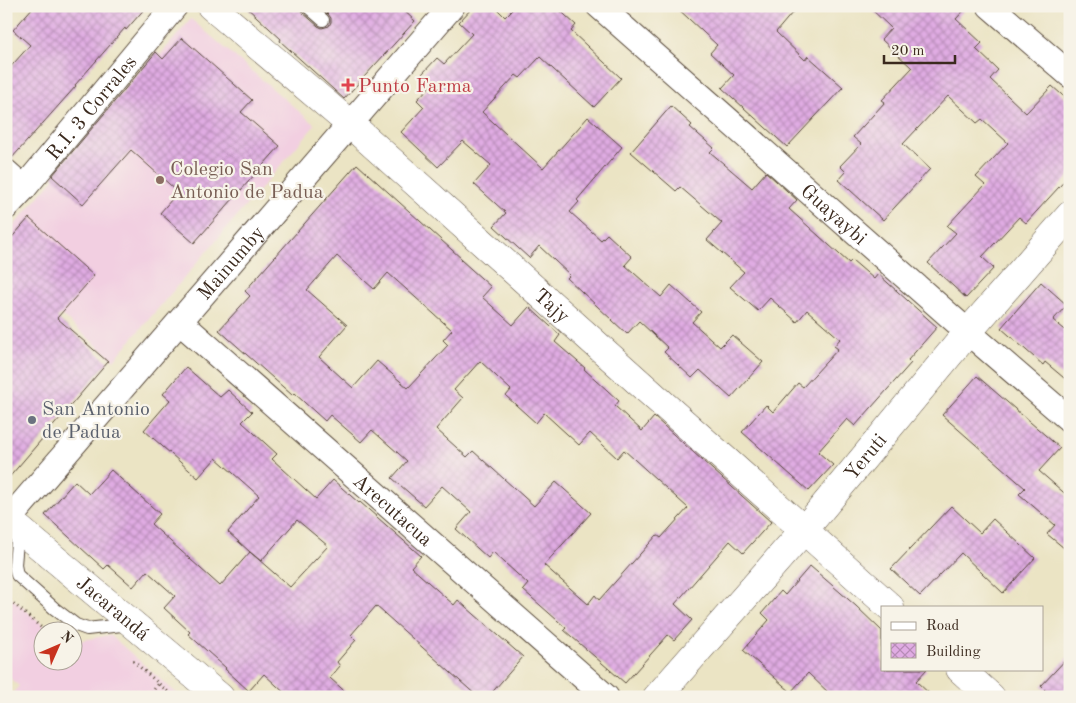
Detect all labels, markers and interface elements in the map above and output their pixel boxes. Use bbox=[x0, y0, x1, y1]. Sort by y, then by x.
scale bar bbox=[884, 32, 955, 64]
text: 20 m bbox=[891, 44, 925, 59]
street label: R.I. 3 Corrales bbox=[44, 53, 141, 165]
place label: Punto Farma bbox=[358, 77, 472, 97]
marker: Punto Farma bbox=[342, 79, 354, 91]
place label: Colegio San Antonio de Padua bbox=[170, 160, 324, 203]
marker: Colegio San Antonio de Padua bbox=[154, 174, 166, 186]
street label: Guayaybi bbox=[796, 181, 870, 250]
street label: Mainumby bbox=[195, 223, 269, 304]
street label: Tajy bbox=[530, 286, 573, 328]
place label: San Antonio de Padua bbox=[42, 400, 150, 443]
marker: San Antonio de Padua bbox=[26, 414, 38, 426]
street label: Yeruti bbox=[842, 431, 891, 485]
street label: Arecutacua bbox=[348, 471, 435, 551]
street label: Jacarandá bbox=[72, 573, 153, 646]
legend bbox=[881, 606, 1044, 670]
text: Road bbox=[926, 619, 960, 634]
north arrow bbox=[32, 620, 82, 670]
text: N bbox=[58, 629, 75, 646]
text: Building bbox=[926, 645, 981, 660]

